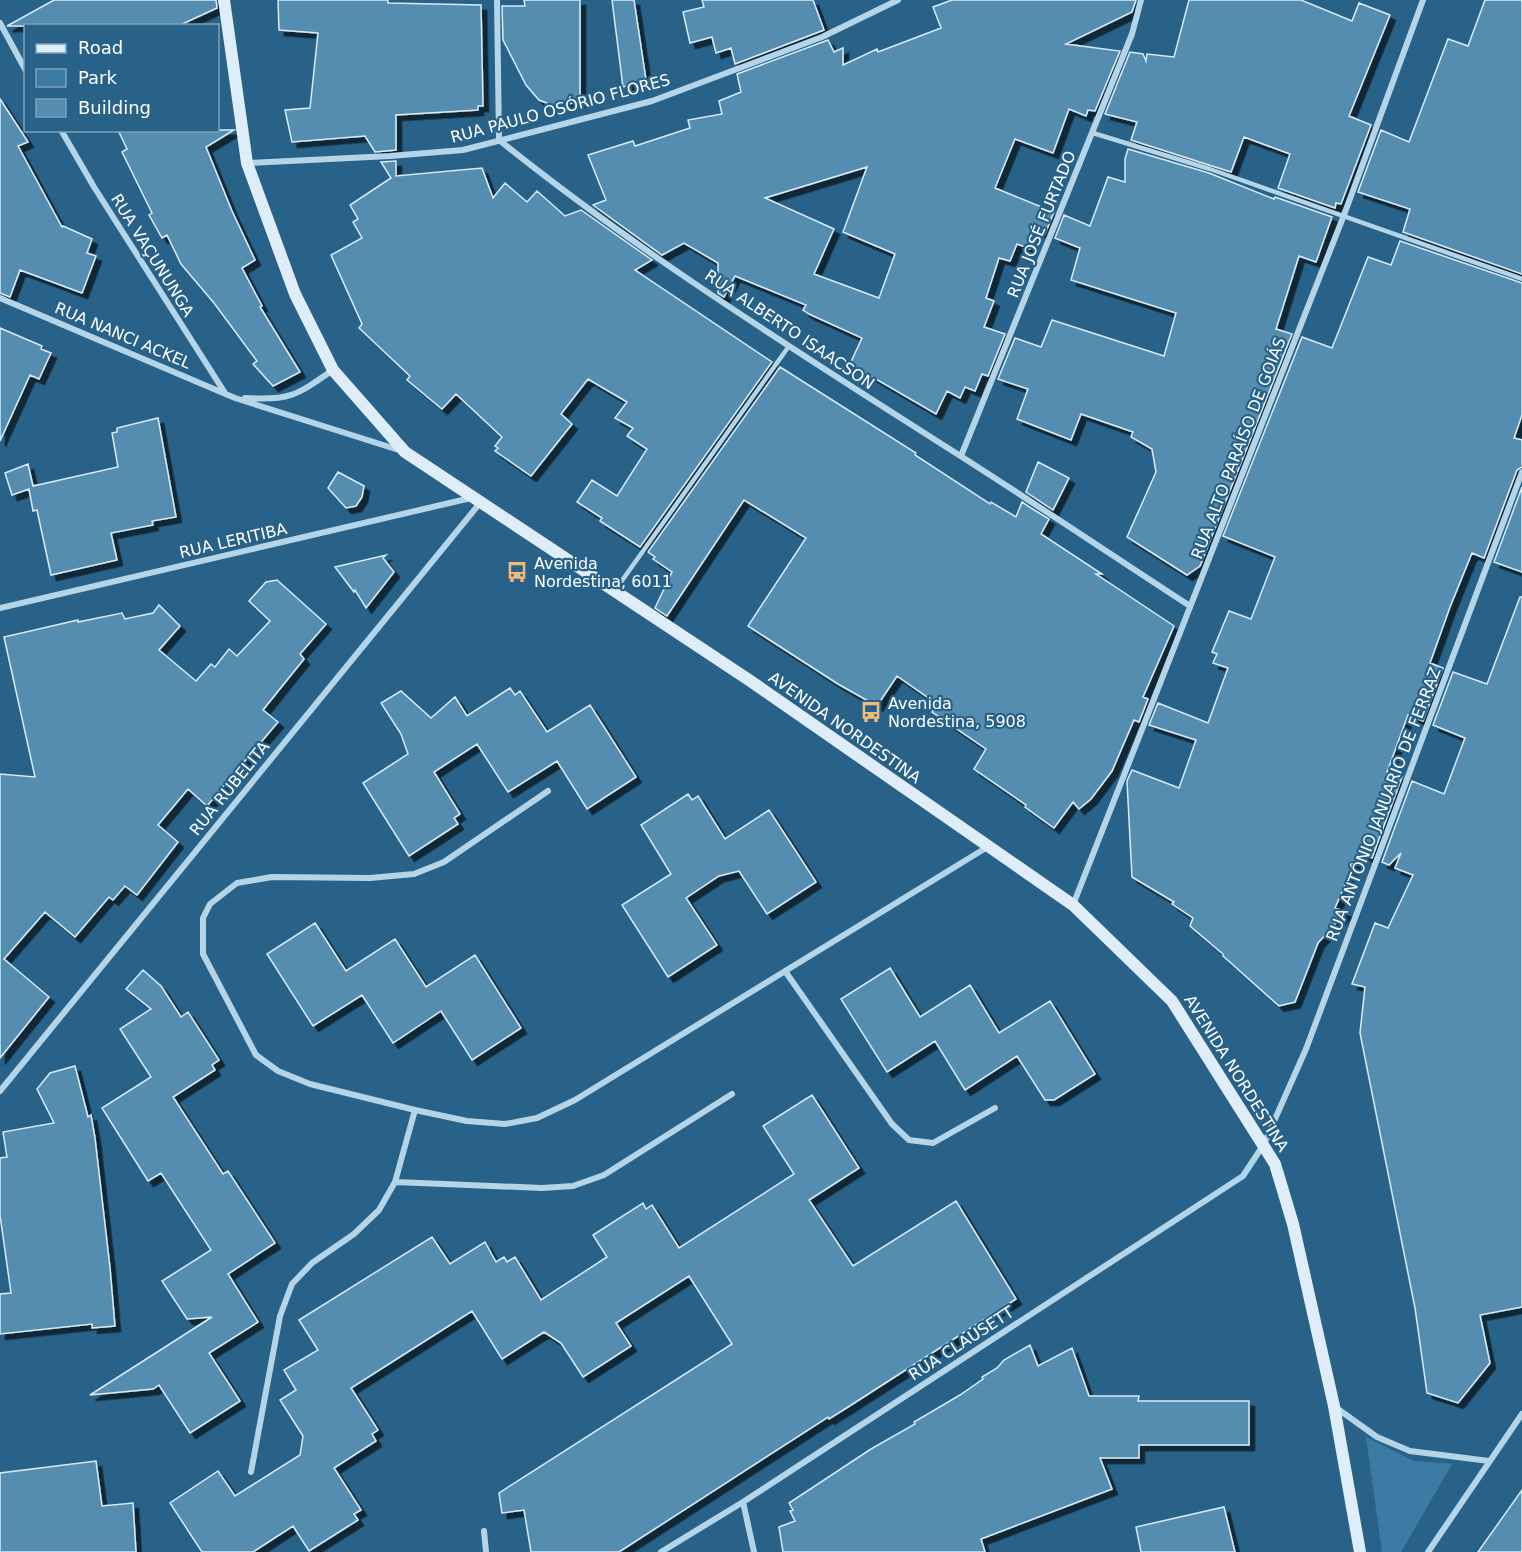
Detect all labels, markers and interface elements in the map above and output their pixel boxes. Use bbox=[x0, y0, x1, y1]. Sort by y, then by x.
legend bbox=[24, 24, 219, 132]
text: Road bbox=[78, 37, 123, 58]
text: Park bbox=[78, 67, 117, 88]
street label: RUA PAULO OSÓRIO FLORES bbox=[448, 70, 672, 147]
text: Building bbox=[78, 97, 151, 118]
street label: RUA JOSÉ FURTADO bbox=[1003, 148, 1080, 300]
street label: RUA VAÇUNUNGA bbox=[107, 190, 198, 320]
street label: RUA ALBERTO ISAACSON bbox=[701, 266, 878, 393]
street label: RUA NANCI ACKEL bbox=[52, 298, 194, 373]
street label: RUA ALTO PARAÍSO DE GOIÁS bbox=[1187, 335, 1290, 562]
street label: RUA LERITIBA bbox=[177, 519, 289, 562]
place label: Avenida Nordestina, 6011 bbox=[534, 554, 672, 591]
bus stop icon: Avenida Nordestina, 6011 bbox=[505, 560, 529, 584]
street label: RUA ANTÔNIO JANUARIO DE FERRAZ bbox=[1322, 664, 1445, 944]
street label: AVENIDA NORDESTINA bbox=[765, 668, 925, 787]
place label: Avenida Nordestina, 5908 bbox=[888, 694, 1026, 731]
bus stop icon: Avenida Nordestina, 5908 bbox=[859, 700, 883, 724]
street label: RUA RUBELITA bbox=[186, 737, 273, 839]
street label: AVENIDA NORDESTINA bbox=[1180, 991, 1293, 1155]
street label: RUA CLAUSETT bbox=[905, 1302, 1018, 1384]

